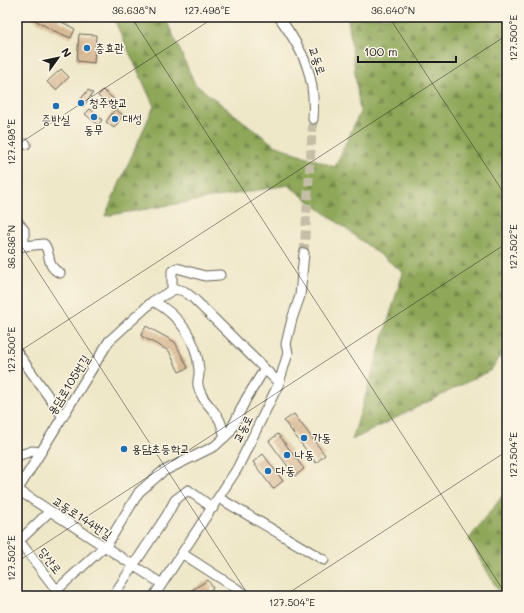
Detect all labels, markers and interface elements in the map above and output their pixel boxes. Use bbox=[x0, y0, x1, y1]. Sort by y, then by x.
text: 36.638°N bbox=[112, 3, 156, 17]
text: 127.498°E bbox=[184, 3, 230, 17]
text: 36.640°N bbox=[371, 3, 415, 17]
text: 127.500°E bbox=[506, 15, 520, 61]
north arrow bbox=[38, 38, 78, 78]
scale bar bbox=[358, 38, 456, 64]
place label: 충효관 bbox=[95, 39, 124, 55]
marker: 충효관 bbox=[82, 43, 92, 53]
text: 100 m bbox=[364, 43, 398, 59]
street label: 교동로 bbox=[306, 44, 330, 77]
text: N bbox=[58, 45, 75, 60]
place label: 청주향교 bbox=[89, 94, 128, 110]
marker: 청주향교 bbox=[76, 98, 86, 108]
marker: 증반실 bbox=[51, 101, 61, 111]
place label: 대성 bbox=[123, 110, 142, 126]
place label: 증반실 bbox=[42, 111, 71, 127]
marker: 동무 bbox=[89, 112, 99, 122]
marker: 대성 bbox=[110, 114, 120, 124]
text: 127.498°E bbox=[4, 119, 18, 165]
place label: 동무 bbox=[84, 121, 104, 137]
text: 127.502°E bbox=[506, 224, 520, 270]
text: 36.636°N bbox=[4, 225, 18, 269]
text: 127.500°E bbox=[4, 327, 18, 373]
street label: 용담로105번길 bbox=[43, 351, 93, 418]
street label: 교동로 bbox=[229, 412, 256, 445]
place label: 가동 bbox=[312, 429, 331, 445]
text: 127.504°E bbox=[506, 432, 520, 478]
marker: 가동 bbox=[299, 433, 309, 443]
place label: 용담초등학교 bbox=[132, 440, 190, 456]
marker: 용담초등학교 bbox=[119, 444, 129, 454]
place label: 나동 bbox=[295, 446, 314, 462]
marker: 나동 bbox=[282, 450, 292, 460]
place label: 다동 bbox=[276, 462, 295, 478]
marker: 다동 bbox=[263, 466, 273, 476]
street label: 교동로144번길 bbox=[50, 492, 116, 543]
text: 127.502°E bbox=[4, 535, 18, 581]
street label: 당산로 bbox=[36, 544, 66, 577]
text: 127.504°E bbox=[269, 595, 315, 609]

